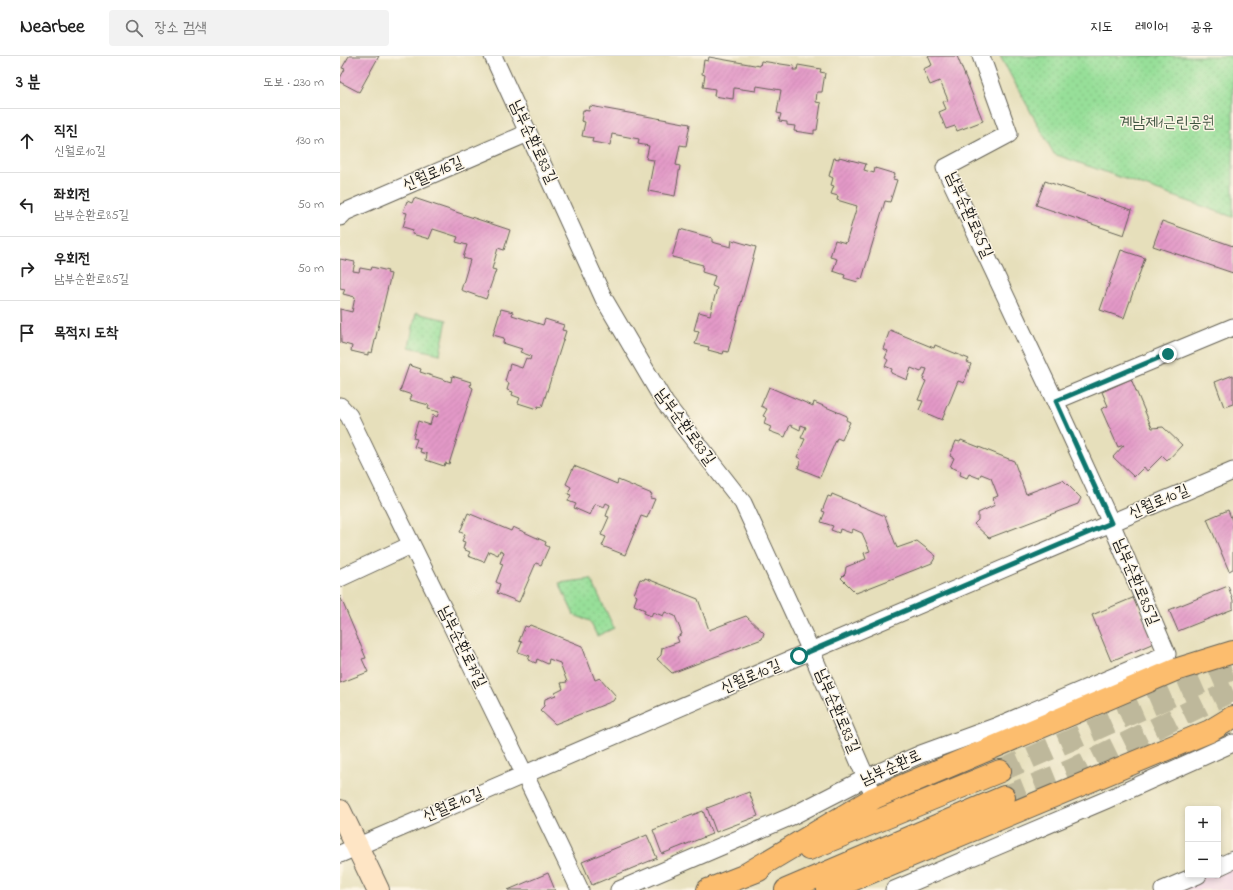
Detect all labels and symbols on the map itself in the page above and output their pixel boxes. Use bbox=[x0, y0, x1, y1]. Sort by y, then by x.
street label: 남부순환로83길 bbox=[503, 96, 563, 188]
park label: 계남제1근린공원 bbox=[1119, 111, 1215, 135]
street label: 신월로16길 bbox=[399, 150, 467, 197]
street label: 남부순환로85길 bbox=[939, 168, 999, 262]
route end bbox=[1159, 345, 1177, 363]
street label: 남부순환로83길 bbox=[649, 384, 721, 471]
street label: 신월로10길 bbox=[1125, 479, 1193, 525]
street label: 남부순환로85길 bbox=[1107, 535, 1165, 629]
street label: 남부순환로79길 bbox=[432, 602, 492, 692]
route start bbox=[790, 647, 808, 665]
street label: 신월로10길 bbox=[717, 654, 785, 700]
street label: 남부순환로83길 bbox=[808, 665, 866, 757]
street label: 남부순환로 bbox=[857, 744, 925, 792]
street label: 신월로10길 bbox=[419, 782, 487, 828]

